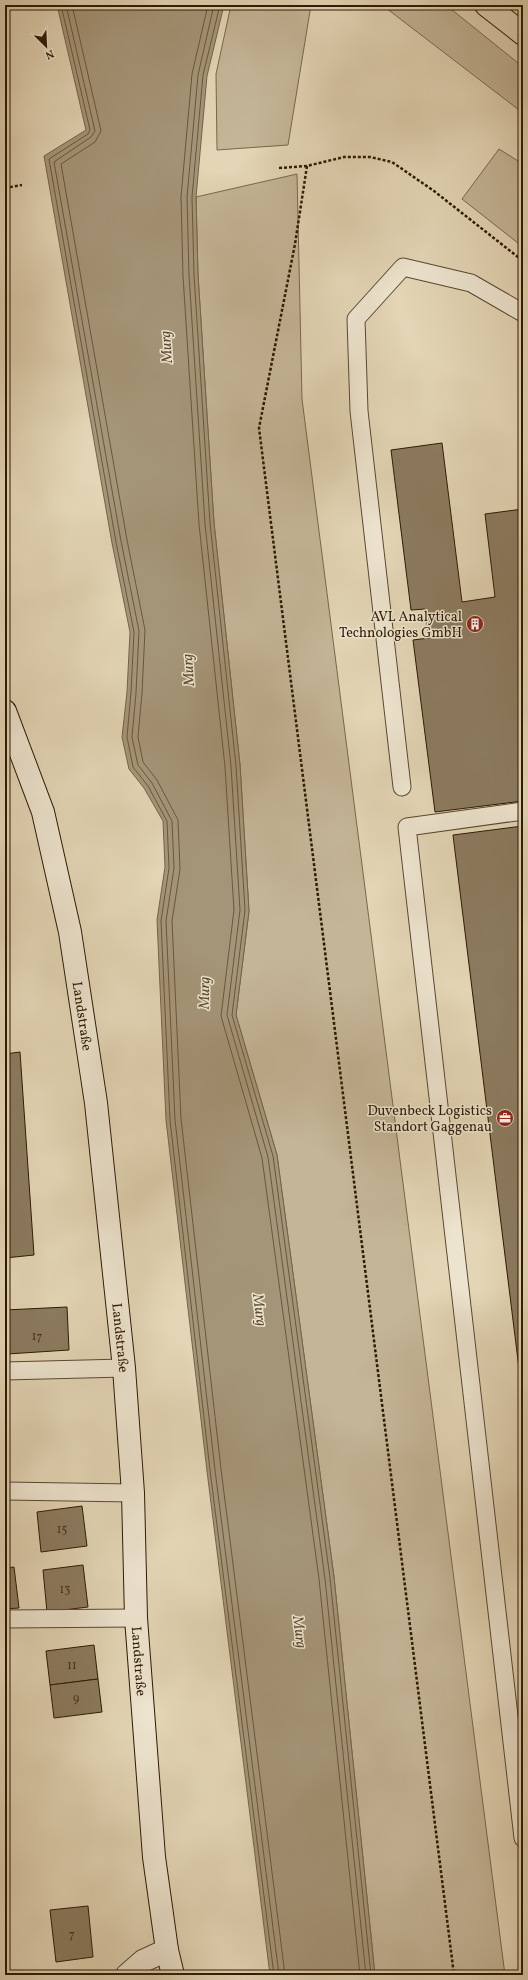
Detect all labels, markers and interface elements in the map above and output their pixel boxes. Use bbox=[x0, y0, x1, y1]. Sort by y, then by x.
north arrow bbox=[26, 26, 66, 66]
text: N bbox=[43, 45, 56, 62]
water label: Murg bbox=[156, 330, 179, 365]
place label: AVL Analytical Technologies GmbH bbox=[339, 608, 462, 643]
building icon: AVL Analytical Technologies GmbH bbox=[465, 614, 485, 634]
water label: Murg bbox=[178, 653, 201, 688]
water label: Murg bbox=[195, 976, 216, 1010]
street label: Landstraße bbox=[67, 980, 96, 1053]
place label: Duvenbeck Logistics Standort Gaggenau bbox=[367, 1102, 492, 1137]
office icon: Duvenbeck Logistics Standort Gaggenau bbox=[495, 1108, 515, 1128]
water label: Murg bbox=[246, 1292, 271, 1328]
street label: Landstraße bbox=[106, 1302, 132, 1374]
house number: 17 bbox=[32, 1329, 42, 1345]
house number: 15 bbox=[57, 1522, 67, 1538]
house number: 13 bbox=[60, 1582, 70, 1598]
water label: Murg bbox=[286, 1614, 311, 1650]
street label: Landstraße bbox=[126, 1626, 150, 1697]
house number: 11 bbox=[67, 1658, 77, 1674]
house number: 9 bbox=[73, 1691, 79, 1707]
house number: 7 bbox=[69, 1927, 75, 1943]

